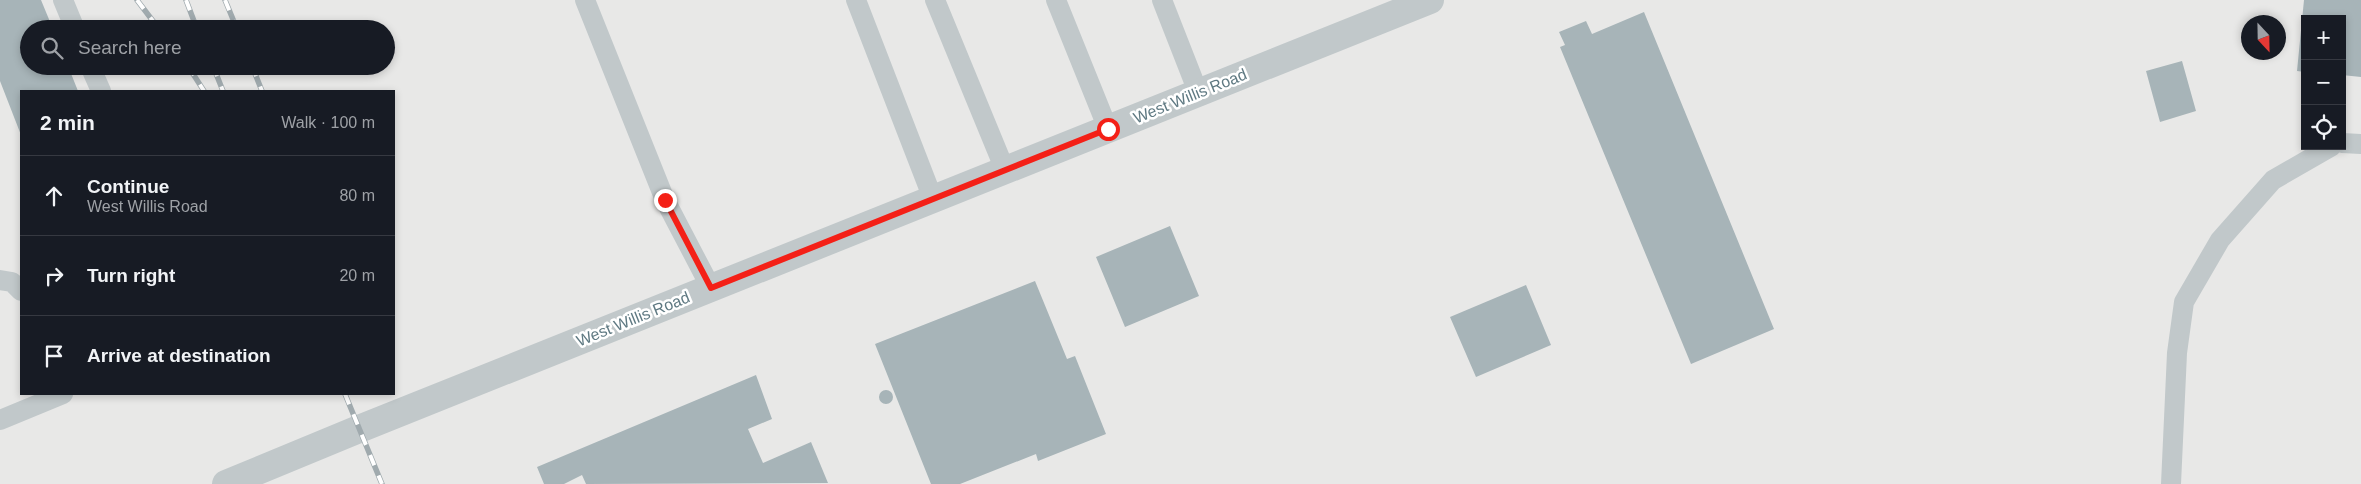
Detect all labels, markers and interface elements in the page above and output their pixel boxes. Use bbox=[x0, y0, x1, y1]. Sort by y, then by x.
north arrow bbox=[2241, 15, 2286, 60]
map controls bbox=[2301, 15, 2346, 150]
button: + bbox=[2301, 15, 2346, 60]
search box bbox=[20, 20, 395, 75]
icon: search bbox=[38, 34, 66, 62]
text: Search here bbox=[78, 37, 182, 58]
button: − bbox=[2301, 60, 2346, 105]
street label: West Willis Road bbox=[1131, 66, 1249, 126]
button: locate bbox=[2301, 105, 2346, 150]
text: 2 min bbox=[40, 111, 95, 134]
text: Walk · 100 m bbox=[281, 114, 375, 131]
route start bbox=[1097, 118, 1120, 141]
text: Continue bbox=[87, 176, 169, 197]
icon: ahead bbox=[40, 182, 68, 210]
text: 80 m bbox=[339, 187, 375, 204]
route end bbox=[654, 189, 677, 212]
text: West Willis Road bbox=[87, 198, 208, 215]
icon: right bbox=[40, 262, 68, 290]
text: Turn right bbox=[87, 265, 175, 286]
text: 20 m bbox=[339, 267, 375, 284]
street label: West Willis Road bbox=[574, 289, 692, 349]
icon: arrive bbox=[40, 342, 68, 370]
text: Arrive at destination bbox=[87, 345, 271, 366]

